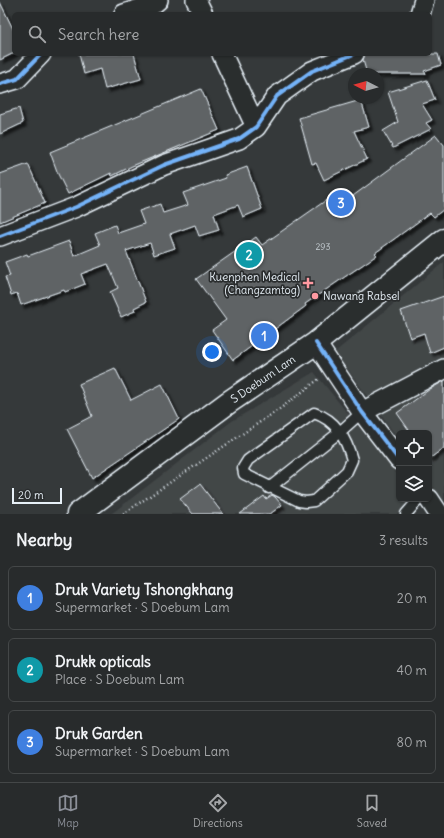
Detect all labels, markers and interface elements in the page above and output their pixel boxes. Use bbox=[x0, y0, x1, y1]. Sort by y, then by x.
search box bbox=[12, 12, 432, 56]
icon: search bbox=[26, 23, 48, 45]
text: Search here bbox=[58, 25, 139, 44]
north arrow bbox=[348, 68, 384, 104]
pin: 3 bbox=[328, 188, 354, 218]
pin: 2 bbox=[236, 240, 262, 270]
house number: 293 bbox=[315, 241, 331, 252]
place label: Kuenphen Medical (Changzamtog) bbox=[209, 270, 300, 297]
marker: Kuenphen Medical (Changzamtog) bbox=[303, 278, 313, 288]
place label: Nawang Rabsel bbox=[323, 289, 400, 303]
marker: Nawang Rabsel bbox=[310, 291, 320, 301]
pin: 1 bbox=[251, 321, 277, 351]
your location bbox=[202, 342, 222, 362]
street label: S Doebum Lam bbox=[228, 352, 298, 406]
map controls bbox=[396, 430, 432, 502]
button: locate bbox=[396, 430, 432, 466]
button: layers bbox=[396, 466, 432, 502]
scale bar bbox=[12, 486, 62, 505]
text: 20 m bbox=[18, 488, 44, 502]
text: Nearby bbox=[16, 529, 72, 551]
text: 3 results bbox=[379, 532, 428, 549]
text: Druk Variety Tshongkhang bbox=[55, 580, 233, 599]
text: 1 bbox=[27, 590, 33, 607]
text: 20 m bbox=[397, 590, 427, 607]
text: Supermarket · S Doebum Lam bbox=[55, 599, 230, 616]
text: Drukk opticals bbox=[55, 652, 151, 671]
text: 2 bbox=[26, 662, 34, 679]
text: 40 m bbox=[396, 662, 427, 679]
text: Place · S Doebum Lam bbox=[55, 671, 184, 688]
text: Druk Garden bbox=[55, 724, 143, 743]
text: 3 bbox=[26, 734, 34, 751]
text: 80 m bbox=[396, 734, 427, 751]
text: Supermarket · S Doebum Lam bbox=[55, 743, 230, 760]
tab: Map bbox=[57, 792, 79, 830]
tab: Directions bbox=[193, 792, 243, 830]
tab: Saved bbox=[357, 792, 387, 830]

